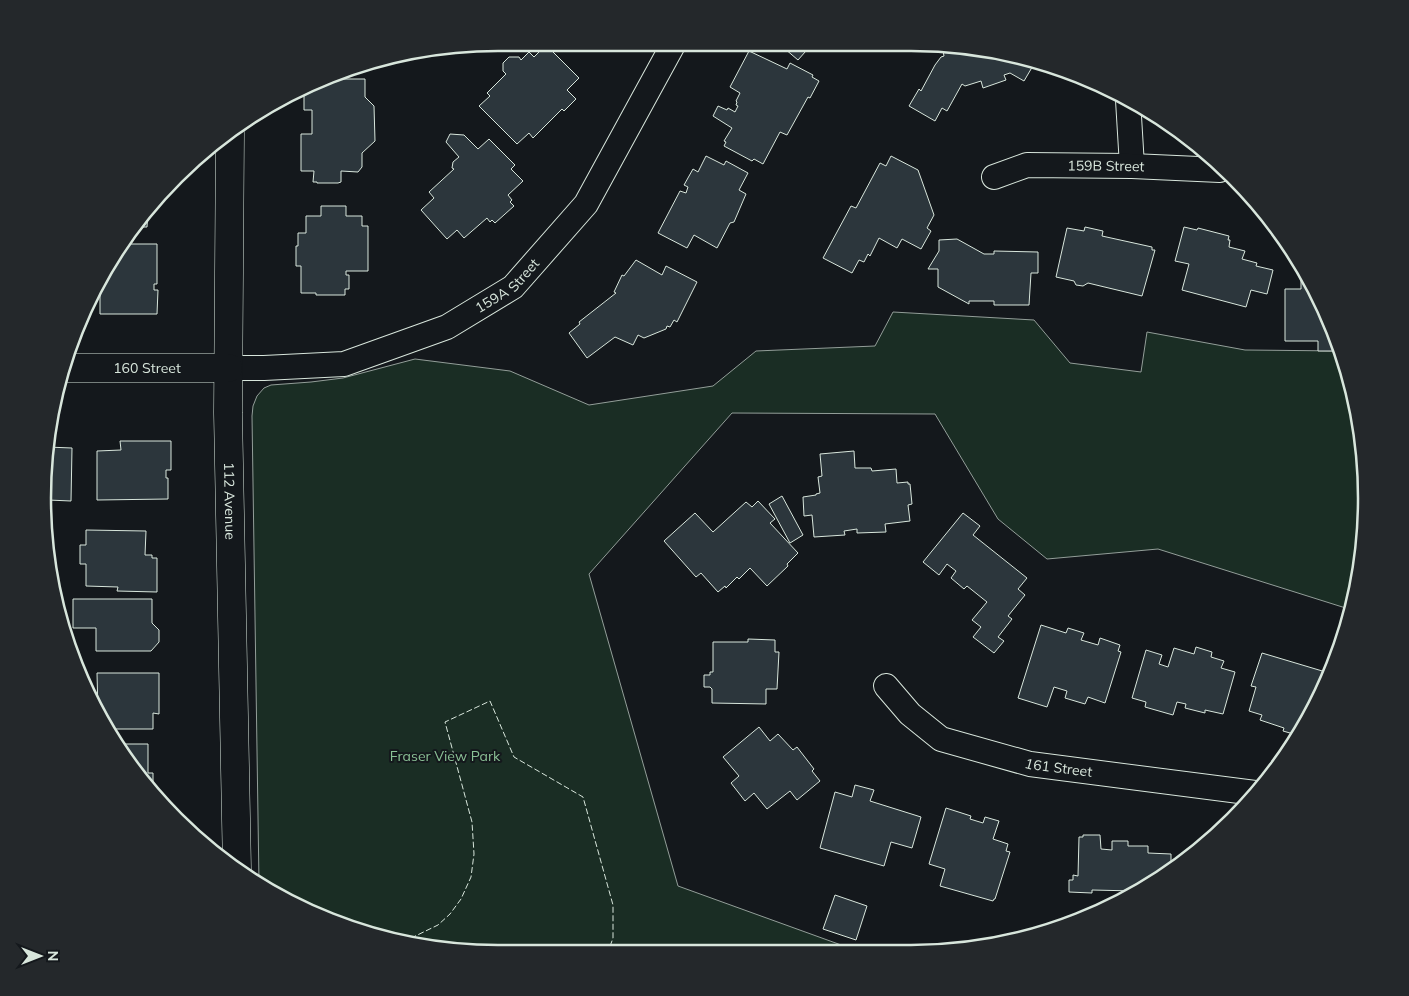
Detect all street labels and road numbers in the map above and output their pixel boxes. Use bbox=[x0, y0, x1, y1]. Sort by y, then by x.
street label: 159B Street bbox=[1067, 156, 1145, 176]
street label: 159A Street bbox=[472, 255, 543, 317]
street label: 160 Street bbox=[113, 359, 181, 377]
street label: 112 Avenue bbox=[220, 462, 240, 540]
street label: 161 Street bbox=[1023, 754, 1093, 781]

